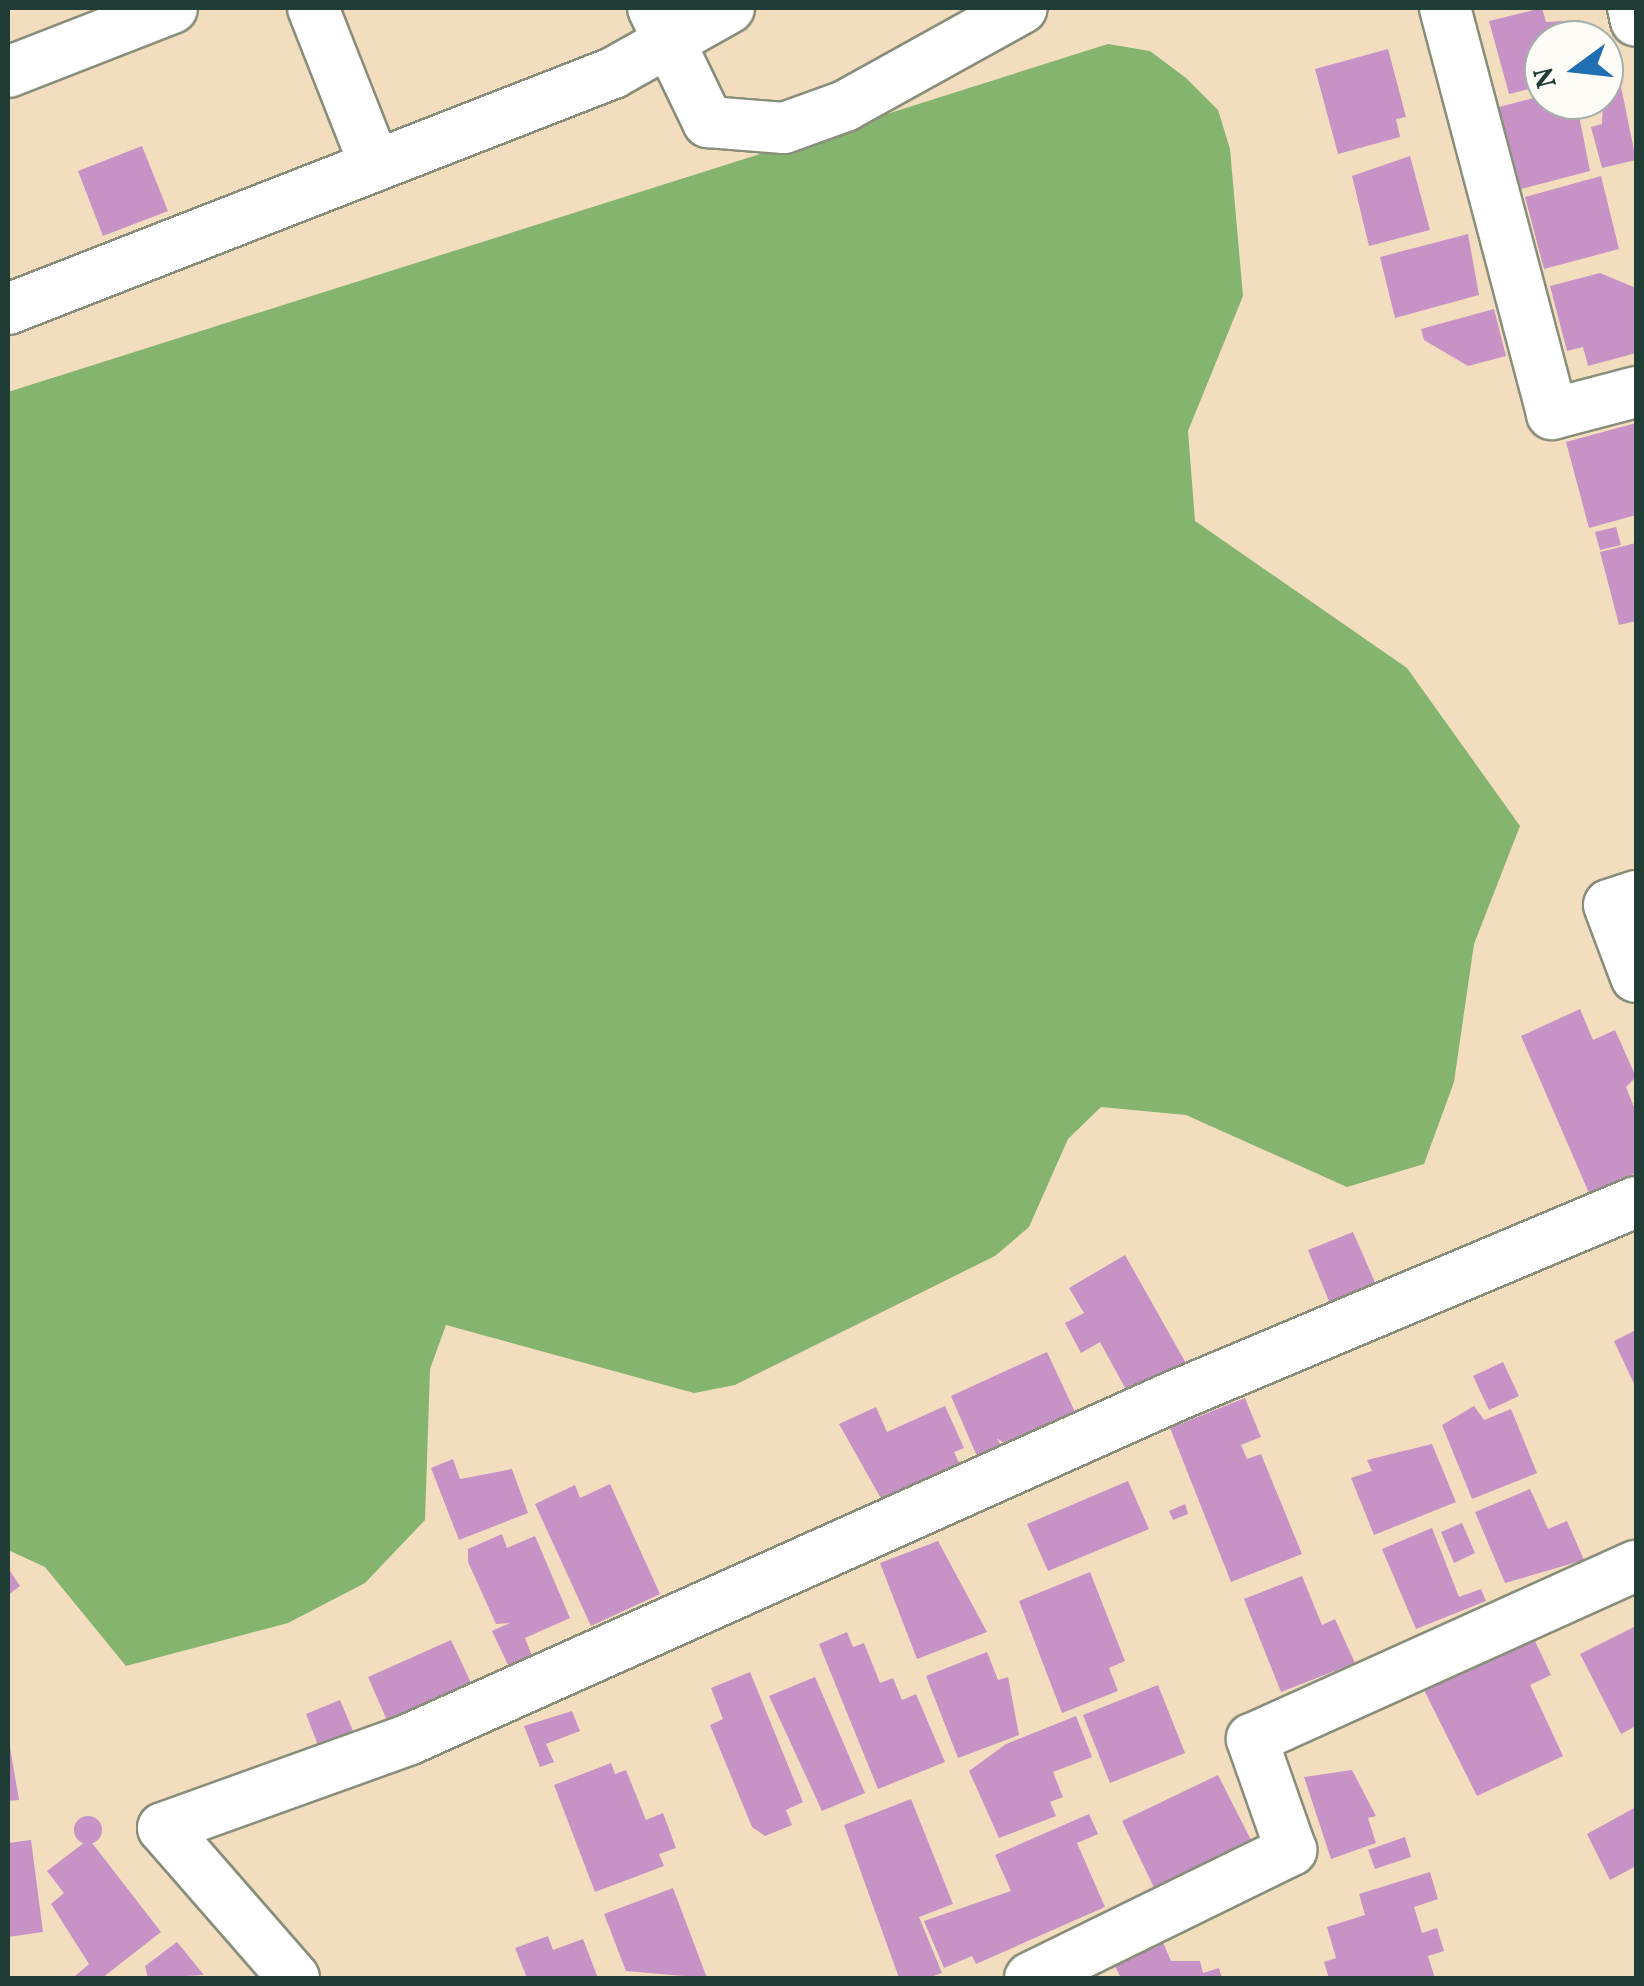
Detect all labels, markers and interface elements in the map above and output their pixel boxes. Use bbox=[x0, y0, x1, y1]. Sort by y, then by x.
north arrow bbox=[1524, 20, 1624, 120]
text: N bbox=[1525, 63, 1568, 92]

